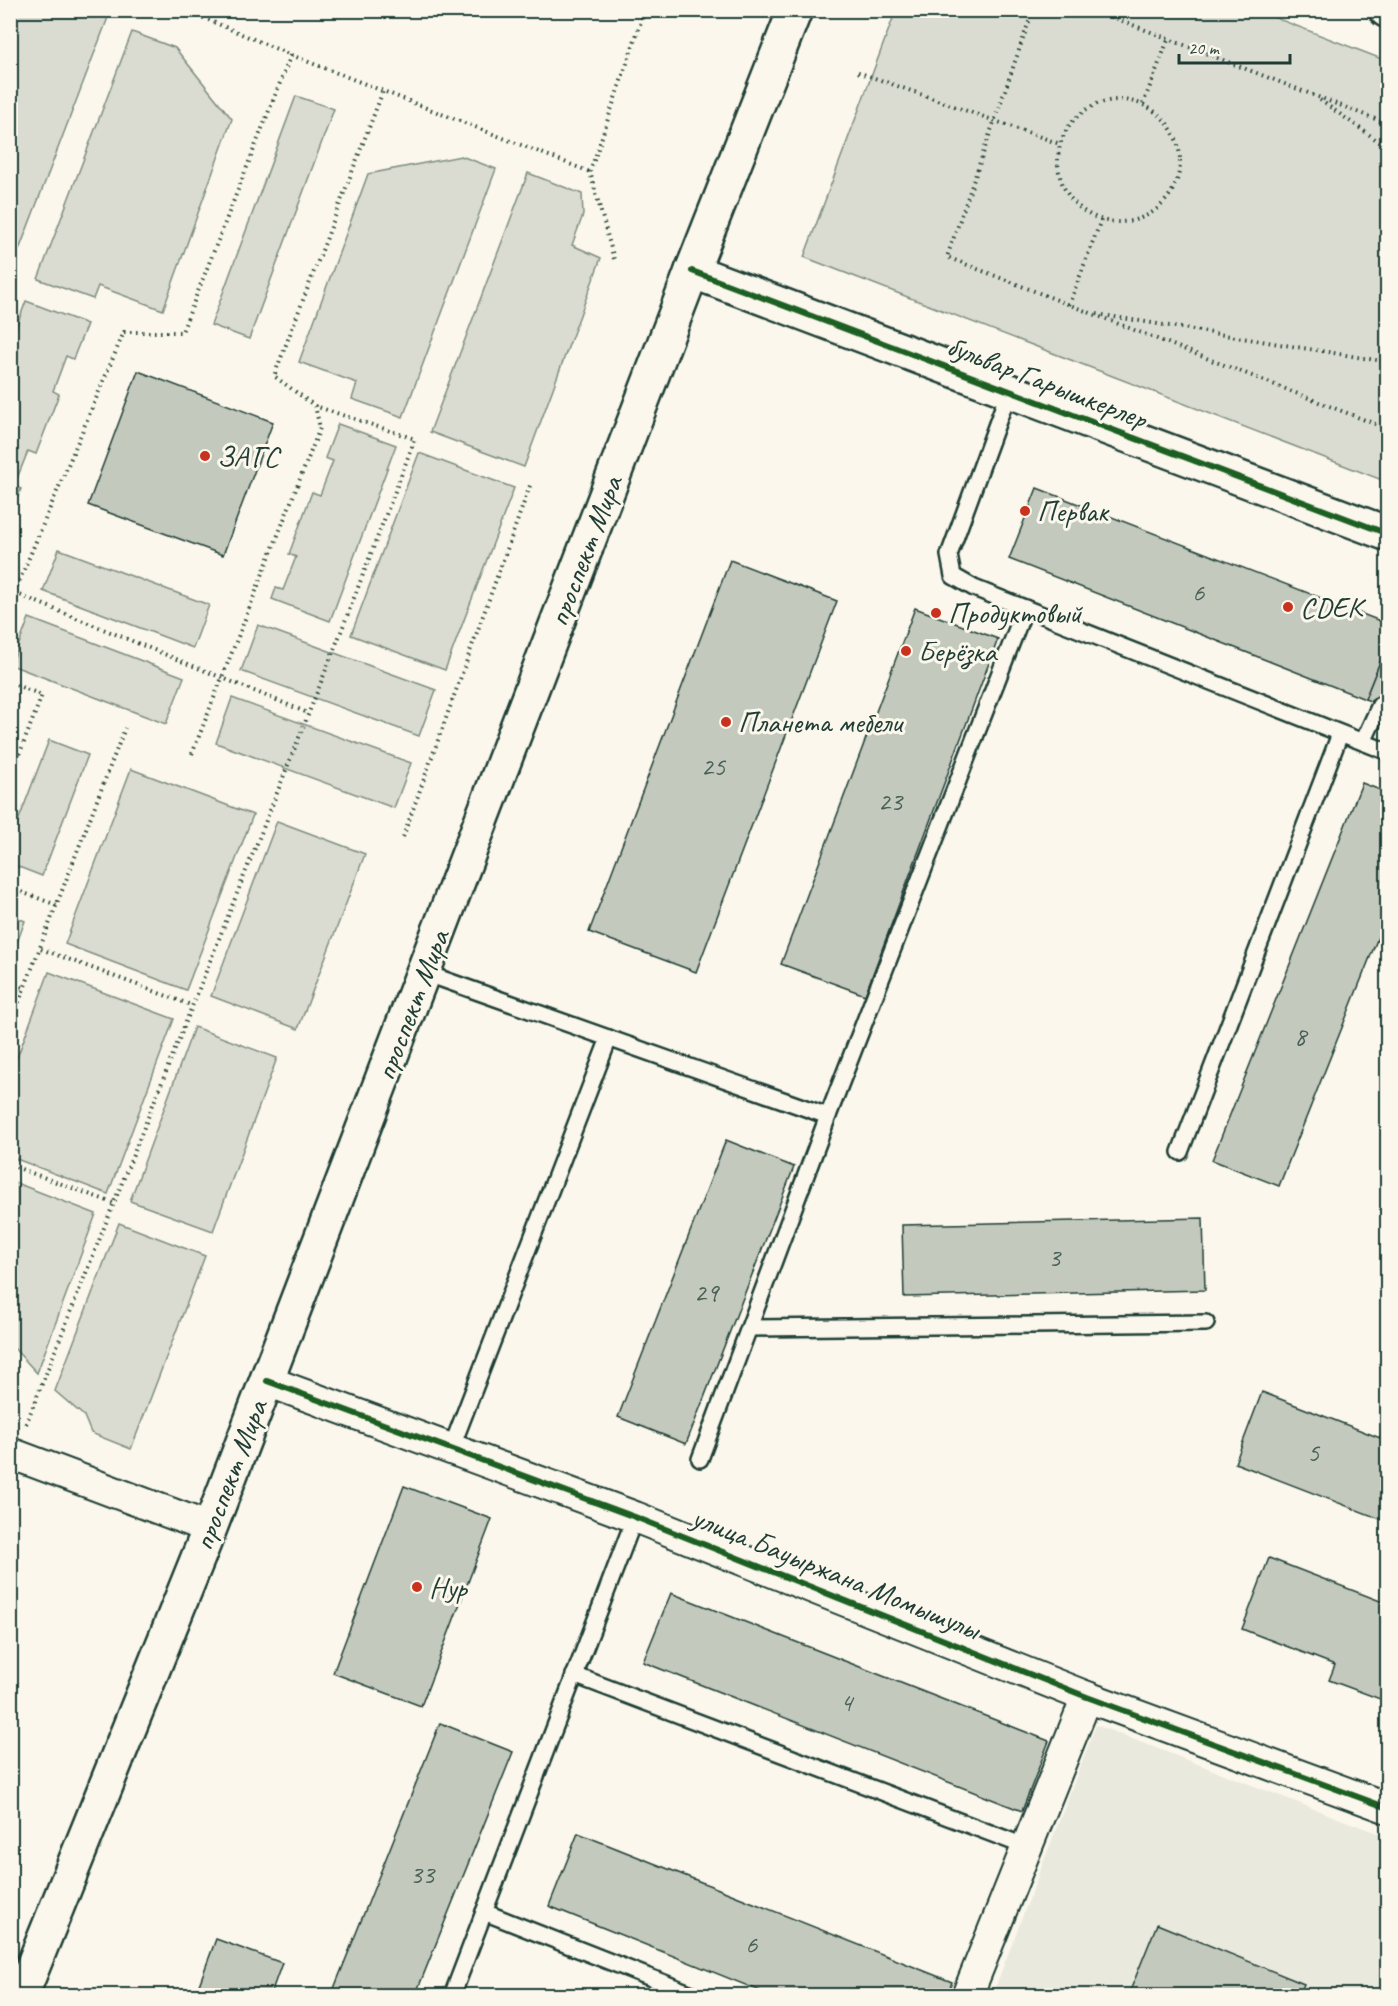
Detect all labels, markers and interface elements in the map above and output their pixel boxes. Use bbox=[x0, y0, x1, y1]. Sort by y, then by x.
scale bar bbox=[1179, 27, 1290, 65]
text: 20 m bbox=[1188, 37, 1221, 59]
street label: бульвар Гарышкерлер bbox=[942, 326, 1154, 438]
place label: ЗАГС bbox=[217, 437, 282, 475]
marker: ЗАГС bbox=[198, 449, 212, 463]
street label: проспект Мира bbox=[539, 469, 632, 631]
place label: Первак bbox=[1037, 492, 1110, 530]
marker: Первак bbox=[1018, 504, 1032, 518]
house number: 6 bbox=[1192, 575, 1205, 609]
place label: CDEK bbox=[1300, 588, 1367, 626]
place label: Продуктовый bbox=[948, 594, 1083, 632]
marker: CDEK bbox=[1281, 600, 1295, 614]
marker: Продуктовый bbox=[929, 606, 943, 620]
place label: Берёзка bbox=[918, 632, 998, 670]
marker: Берёзка bbox=[899, 644, 913, 658]
place label: Планета мебели bbox=[738, 703, 904, 741]
marker: Планета мебели bbox=[719, 715, 733, 729]
house number: 25 bbox=[701, 749, 727, 783]
house number: 23 bbox=[878, 784, 904, 818]
street label: проспект Мира bbox=[366, 923, 459, 1085]
house number: 8 bbox=[1294, 1019, 1309, 1053]
house number: 3 bbox=[1048, 1240, 1062, 1274]
house number: 29 bbox=[694, 1275, 720, 1309]
street label: проспект Мира bbox=[184, 1393, 277, 1555]
house number: 5 bbox=[1307, 1435, 1321, 1469]
street label: улица Бауыржана Момышулы bbox=[685, 1497, 987, 1649]
place label: Нур bbox=[429, 1568, 469, 1606]
marker: Нур bbox=[410, 1580, 424, 1594]
house number: 4 bbox=[840, 1685, 855, 1719]
house number: 33 bbox=[410, 1857, 436, 1891]
house number: 6 bbox=[745, 1927, 758, 1961]

